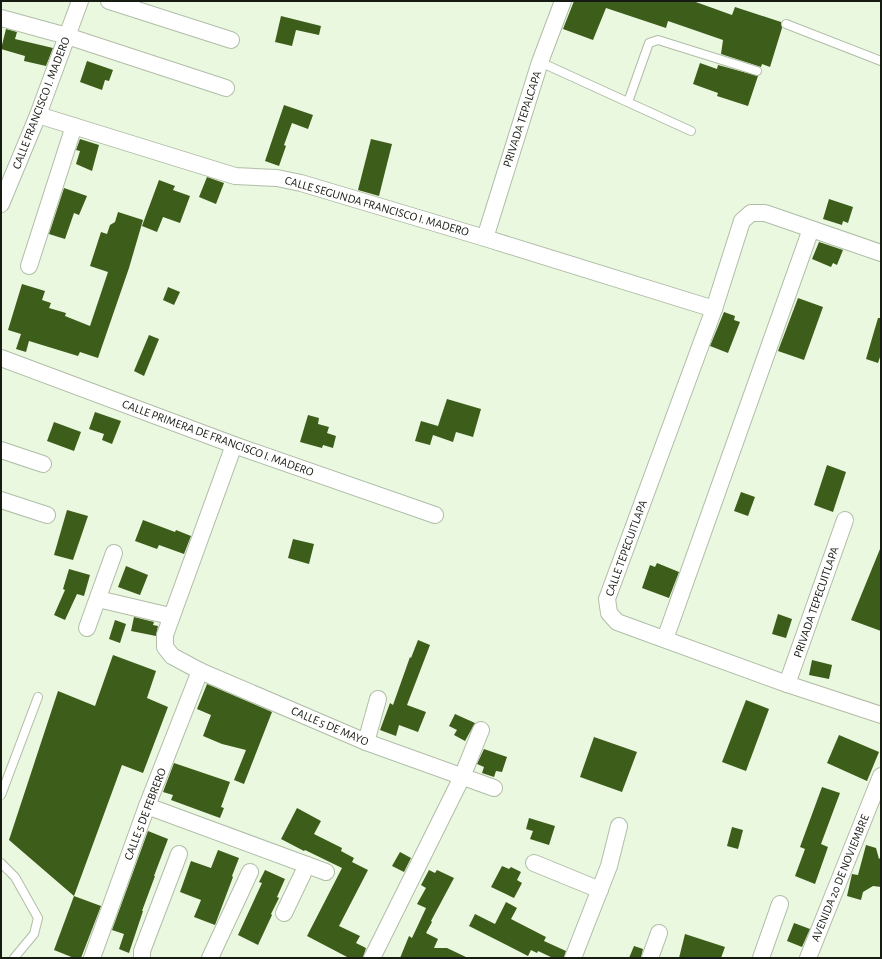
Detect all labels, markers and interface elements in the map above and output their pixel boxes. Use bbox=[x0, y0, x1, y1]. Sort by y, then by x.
street label: CALLE FRANCISCO I. MADERO bbox=[10, 35, 72, 171]
street label: PRIVADA TEPALCAPA bbox=[501, 69, 543, 169]
street label: CALLE SEGUNDA FRANCISCO I. MADERO bbox=[284, 174, 471, 238]
street label: CALLE PRIMERA DE FRANCISCO I. MADERO bbox=[121, 398, 316, 478]
street label: CALLE TEPECUITLAPA bbox=[603, 498, 649, 598]
street label: PRIVADA TEPECUITLAPA bbox=[791, 545, 841, 659]
street label: CALLE 5 DE MAYO bbox=[290, 704, 371, 748]
street label: CALLE 5 DE FEBRERO bbox=[122, 766, 168, 862]
street label: AVENIDA 20 DE NOVIEMBRE bbox=[809, 813, 871, 943]

